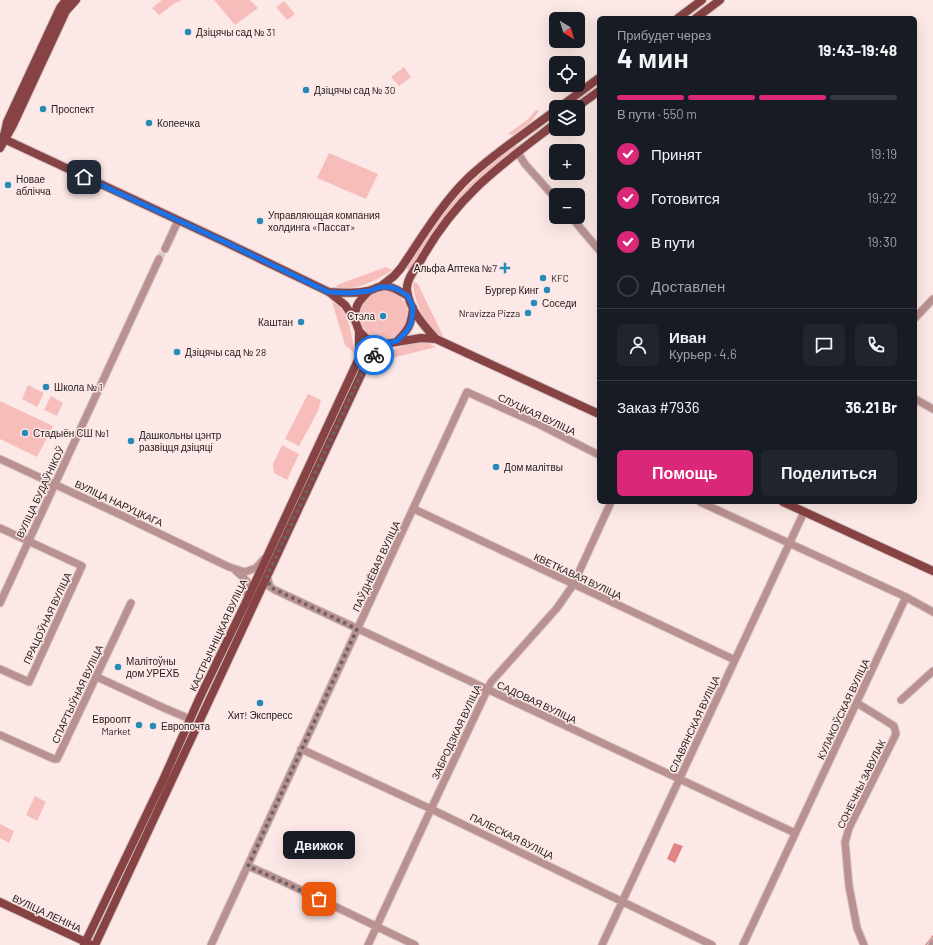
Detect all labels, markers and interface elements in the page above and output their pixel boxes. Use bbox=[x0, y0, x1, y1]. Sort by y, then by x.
north arrow bbox=[549, 12, 585, 48]
map controls bbox=[549, 12, 585, 224]
place label: Дзіцячы сад № 31 bbox=[196, 26, 275, 38]
marker: Дзіцячы сад № 31 bbox=[183, 27, 193, 37]
text: Прибудет через bbox=[617, 27, 711, 43]
text: 19:43–19:48 bbox=[818, 41, 897, 59]
text: 4 мин bbox=[617, 42, 689, 73]
button: locate bbox=[549, 56, 585, 92]
place label: Дзіцячы сад № 30 bbox=[314, 84, 395, 96]
marker: Дзіцячы сад № 30 bbox=[301, 85, 311, 95]
button: layers bbox=[549, 100, 585, 136]
place label: Проспект bbox=[51, 103, 95, 115]
marker: Проспект bbox=[38, 104, 48, 114]
text: В пути · 550 m bbox=[617, 106, 697, 122]
place label: Копеечка bbox=[157, 117, 200, 129]
marker: Копеечка bbox=[144, 118, 154, 128]
icon: check bbox=[617, 143, 639, 165]
button: + bbox=[549, 144, 585, 180]
text: Принят bbox=[651, 145, 702, 163]
text: 19:19 bbox=[870, 146, 897, 162]
pin bbox=[67, 160, 101, 194]
icon: home bbox=[73, 166, 95, 188]
place label: Новае аблічча bbox=[16, 173, 51, 197]
marker: Новае аблічча bbox=[3, 180, 13, 190]
icon: check bbox=[617, 187, 639, 209]
button: − bbox=[549, 188, 585, 224]
text: Готовится bbox=[651, 189, 720, 207]
text: 19:22 bbox=[867, 190, 897, 206]
place label: Управляющая компания холдинга «Пассат» bbox=[268, 209, 380, 233]
marker: Управляющая компания холдинга «Пассат» bbox=[255, 216, 265, 226]
icon: check bbox=[617, 231, 639, 253]
text: В пути bbox=[651, 233, 695, 251]
text: 19:30 bbox=[867, 234, 897, 250]
place label: Альфа Аптека №7 bbox=[414, 262, 497, 274]
marker: Альфа Аптека №7 bbox=[500, 263, 510, 273]
place label: KFC bbox=[551, 272, 569, 284]
marker: KFC bbox=[538, 273, 548, 283]
text: Доставлен bbox=[651, 277, 725, 295]
place label: Бургер Кинг bbox=[485, 284, 539, 296]
marker: Бургер Кинг bbox=[542, 285, 552, 295]
place label: Соседи bbox=[542, 297, 577, 309]
marker: Соседи bbox=[529, 298, 539, 308]
place label: Nravizza Pizza bbox=[459, 307, 520, 319]
marker: Nravizza Pizza bbox=[523, 308, 533, 318]
place label: Стэла bbox=[347, 310, 375, 322]
marker: Стэла bbox=[378, 311, 388, 321]
place label: Каштан bbox=[258, 316, 293, 328]
marker: Каштан bbox=[296, 317, 306, 327]
button: person bbox=[617, 324, 659, 366]
button: chat bbox=[803, 324, 845, 366]
button: phone bbox=[855, 324, 897, 366]
text: Иван bbox=[669, 328, 706, 346]
courier bbox=[354, 335, 394, 375]
icon: bike bbox=[363, 344, 385, 366]
place label: Дзіцячы сад № 28 bbox=[185, 346, 266, 358]
text: Курьер · 4.6 bbox=[669, 346, 737, 362]
marker: Дзіцячы сад № 28 bbox=[172, 347, 182, 357]
place label: Школа № 1 bbox=[54, 381, 103, 393]
marker: Школа № 1 bbox=[41, 382, 51, 392]
street label: СЛУЦКАЯ ВУЛІЦА bbox=[496, 391, 578, 437]
text: Заказ #7936 bbox=[617, 398, 700, 416]
text: 36.21 Br bbox=[845, 398, 897, 416]
place label: Стадыён СШ №1 bbox=[33, 427, 109, 439]
marker: Стадыён СШ №1 bbox=[20, 428, 30, 438]
place label: Дашкольны цэнтр развіцця дзіцяці bbox=[139, 429, 222, 453]
marker: Дашкольны цэнтр развіцця дзіцяці bbox=[126, 436, 136, 446]
street label: ВУЛІЦА БУДАЎНІКОЎ bbox=[14, 444, 67, 540]
button: Помощь bbox=[617, 450, 753, 496]
button: Поделиться bbox=[761, 450, 897, 496]
place label: Дом малітвы bbox=[504, 461, 563, 473]
marker: Дом малітвы bbox=[491, 462, 501, 472]
street label: ВУЛІЦА НАРУЦКАГА bbox=[73, 477, 165, 529]
street label: ПАЎДНЁВАЯ ВУЛІЦА bbox=[350, 518, 402, 613]
street label: КВЕТКАВАЯ ВУЛІЦА bbox=[532, 550, 624, 602]
street label: ПРАЦОЎНАЯ ВУЛІЦА bbox=[20, 570, 74, 666]
street label: КАСТРЫЧНІЦКАЯ ВУЛІЦА bbox=[187, 577, 249, 693]
street label: СПАРТЫЎНАЯ ВУЛІЦА bbox=[49, 642, 105, 745]
place label: Малітоўны дом УРЕХБ bbox=[126, 655, 180, 679]
street label: КУЛАКОЎСКАЯ ВУЛІЦА bbox=[814, 656, 872, 761]
marker: Малітоўны дом УРЕХБ bbox=[113, 662, 123, 672]
street label: СЛАВЯНСКАЯ ВУЛІЦА bbox=[666, 673, 722, 774]
street label: САДОВАЯ ВУЛІЦА bbox=[495, 678, 579, 726]
street label: ЗАБРОДЗКАЯ ВУЛІЦА bbox=[429, 682, 483, 781]
marker: Хит! Экспресс bbox=[255, 698, 265, 708]
place label: Хит! Экспресс bbox=[227, 709, 293, 721]
place label: Евроопт Market bbox=[92, 713, 131, 737]
marker: Евроопт Market bbox=[134, 720, 144, 730]
place label: Европочта bbox=[161, 720, 211, 732]
marker: Европочта bbox=[148, 721, 158, 731]
street label: СОНЕЧНЫ ЗАВУЛАК bbox=[834, 737, 888, 830]
street label: ПАЛЕСКАЯ ВУЛІЦА bbox=[468, 810, 556, 862]
callout: Движок bbox=[283, 831, 355, 859]
text: Движок bbox=[295, 837, 343, 853]
pin bbox=[302, 882, 336, 916]
icon: bag bbox=[308, 888, 330, 910]
street label: ВУЛІЦА ЛЕНІНА bbox=[11, 892, 84, 934]

